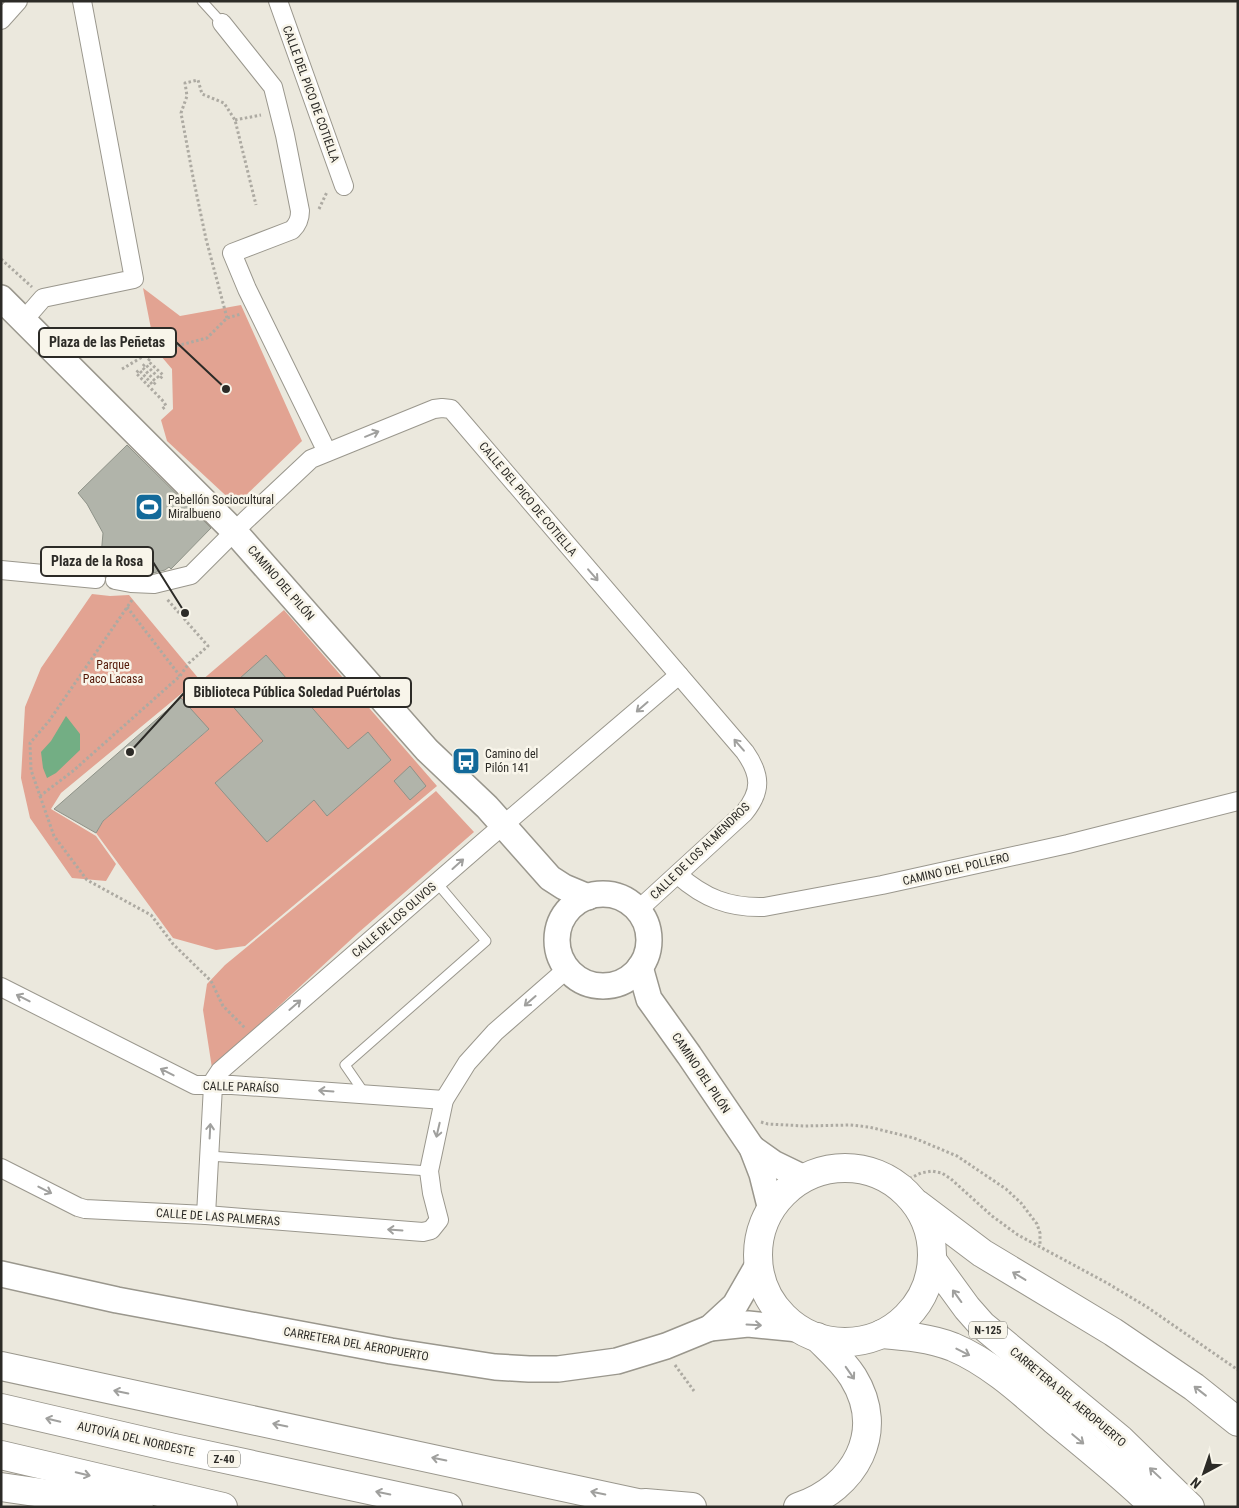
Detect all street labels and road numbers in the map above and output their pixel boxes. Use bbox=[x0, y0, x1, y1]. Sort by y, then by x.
street label: CALLE DEL PICO DE COTIELLA bbox=[280, 24, 342, 164]
street label: CALLE DEL PICO DE COTIELLA bbox=[476, 439, 580, 559]
street label: CAMINO DEL PILÓN bbox=[245, 542, 318, 623]
street label: CALLE DE LOS ALMENDROS bbox=[647, 800, 753, 902]
street label: CAMINO DEL POLLERO bbox=[901, 850, 1011, 888]
street label: CALLE DE LOS OLIVOS bbox=[349, 880, 439, 960]
street label: CAMINO DEL PILÓN bbox=[669, 1030, 734, 1116]
street label: CALLE PARAÍSO bbox=[203, 1078, 279, 1095]
street label: CALLE DE LAS PALMERAS bbox=[156, 1206, 280, 1228]
road number: N-125 bbox=[969, 1322, 1007, 1338]
street label: CARRETERA DEL AEROPUERTO bbox=[282, 1324, 430, 1364]
street label: CARRETERA DEL AEROPUERTO bbox=[1007, 1344, 1129, 1450]
street label: AUTOVÍA DEL NORDESTE bbox=[76, 1418, 196, 1459]
road number: Z-40 bbox=[208, 1450, 240, 1468]

